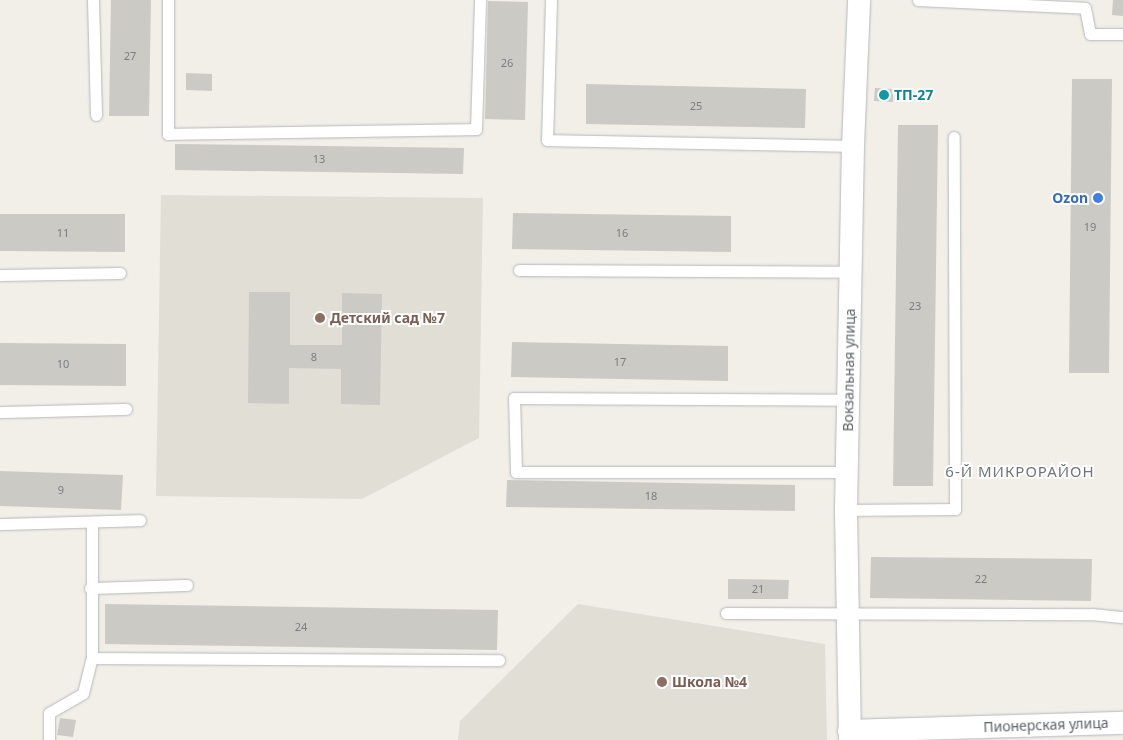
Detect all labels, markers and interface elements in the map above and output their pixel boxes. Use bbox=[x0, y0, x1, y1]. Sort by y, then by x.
house number: 27 bbox=[124, 49, 136, 63]
house number: 26 bbox=[501, 56, 513, 70]
place label: ТП-27 bbox=[894, 87, 933, 103]
marker: ТП-27 bbox=[878, 89, 890, 101]
house number: 25 bbox=[690, 99, 702, 113]
house number: 13 bbox=[313, 152, 325, 166]
place label: Ozon bbox=[1052, 190, 1088, 206]
marker: Ozon bbox=[1092, 192, 1104, 204]
house number: 19 bbox=[1084, 220, 1096, 234]
house number: 11 bbox=[57, 226, 69, 240]
house number: 16 bbox=[616, 226, 628, 240]
house number: 23 bbox=[909, 299, 921, 313]
street label: Вокзальная улица bbox=[840, 308, 858, 432]
place label: Детский сад №7 bbox=[330, 310, 445, 326]
marker: Детский сад №7 bbox=[314, 312, 326, 324]
house number: 8 bbox=[311, 350, 317, 364]
house number: 17 bbox=[614, 355, 626, 369]
house number: 10 bbox=[57, 357, 69, 371]
district label: 6-Й МИКРОРАЙОН bbox=[944, 463, 1096, 481]
house number: 9 bbox=[58, 483, 64, 497]
house number: 18 bbox=[645, 489, 657, 503]
house number: 22 bbox=[975, 572, 987, 586]
house number: 21 bbox=[752, 582, 764, 596]
house number: 24 bbox=[295, 620, 307, 634]
place label: Школа №4 bbox=[672, 674, 747, 690]
marker: Школа №4 bbox=[656, 676, 668, 688]
street label: Пионерская улица bbox=[983, 714, 1109, 736]

